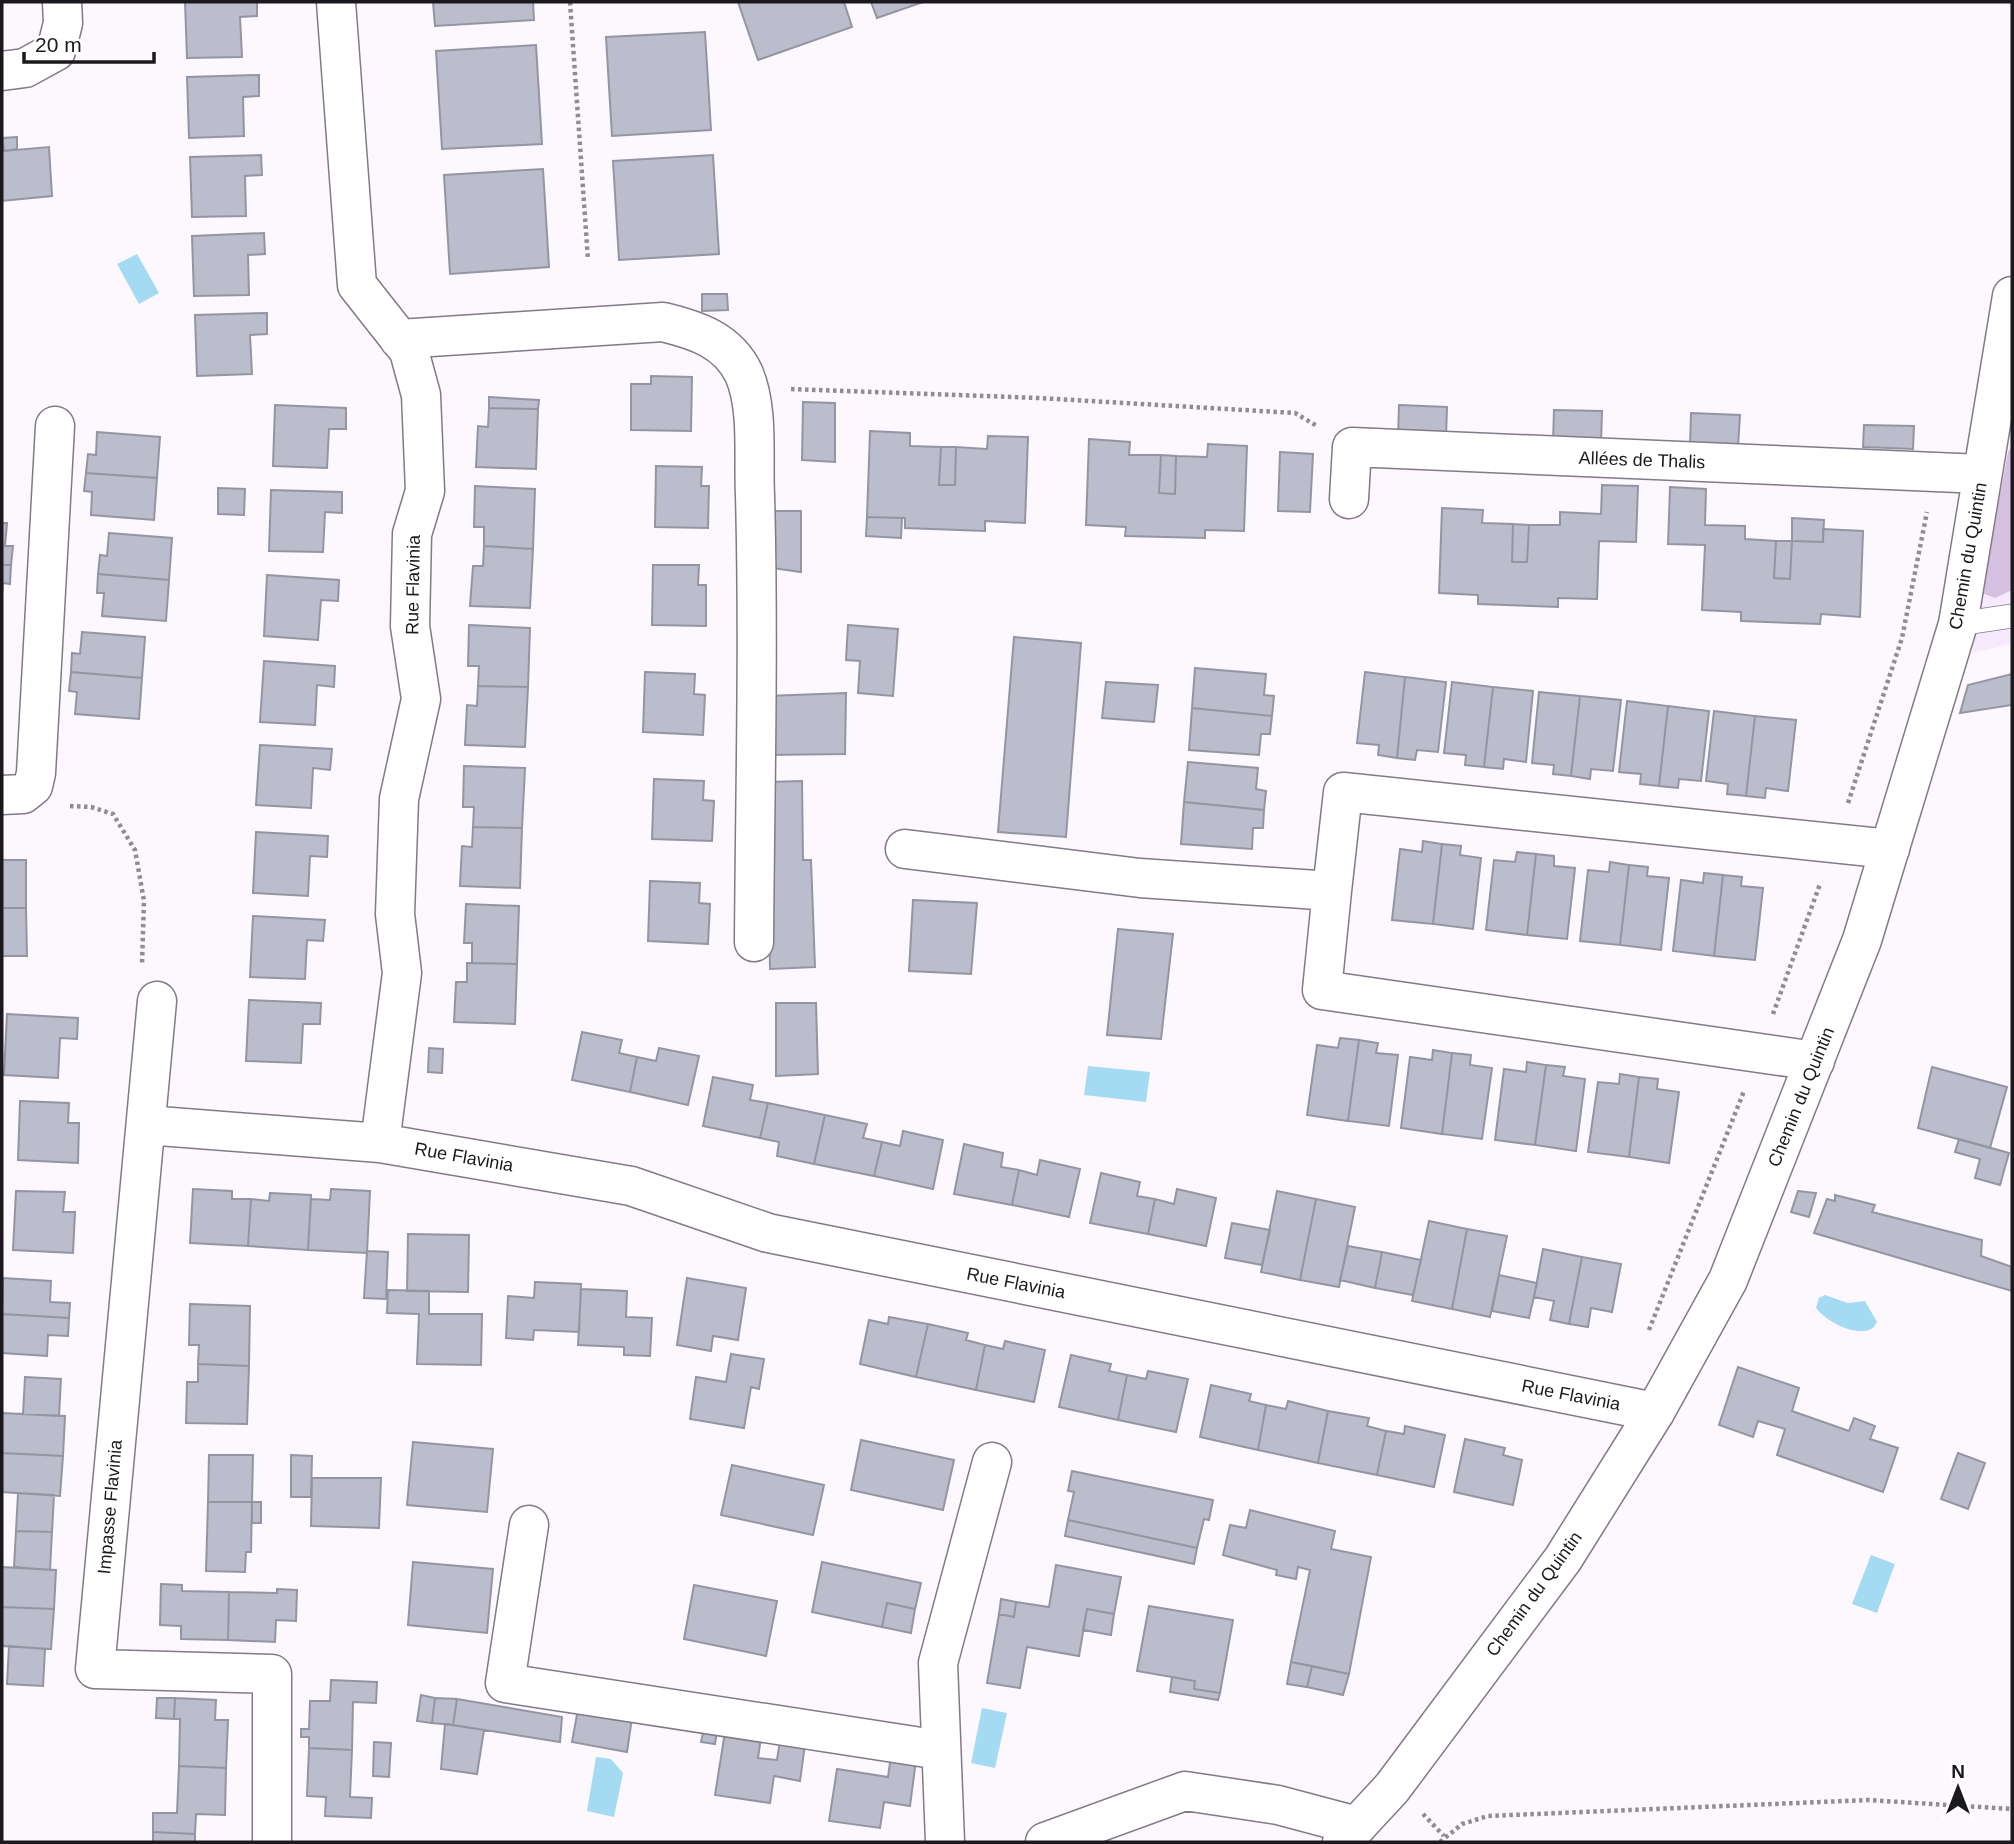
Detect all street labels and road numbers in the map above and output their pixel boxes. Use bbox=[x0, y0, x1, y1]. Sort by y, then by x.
street label: Allées de Thalis bbox=[1578, 448, 1706, 472]
street label: Chemin du Quintin bbox=[1945, 481, 1991, 631]
street label: Rue Flavinia bbox=[402, 534, 424, 635]
street label: Chemin du Quintin bbox=[1764, 1024, 1838, 1170]
street label: Rue Flavinia bbox=[413, 1138, 516, 1176]
street label: Rue Flavinia bbox=[965, 1264, 1068, 1303]
street label: Rue Flavinia bbox=[1520, 1376, 1623, 1415]
street label: Impasse Flavinia bbox=[94, 1438, 126, 1575]
street label: Chemin du Quintin bbox=[1482, 1528, 1586, 1660]

